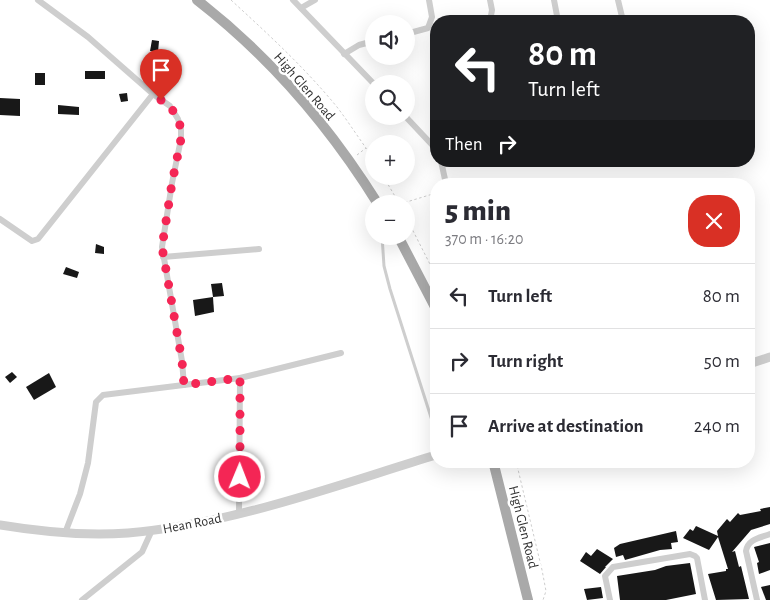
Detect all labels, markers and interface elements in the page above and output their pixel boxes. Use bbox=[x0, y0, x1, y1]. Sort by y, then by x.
map controls bbox=[365, 15, 415, 245]
button: sound bbox=[365, 15, 415, 65]
icon: left bbox=[445, 35, 510, 100]
text: 80 m bbox=[528, 37, 597, 72]
pin bbox=[140, 49, 182, 100]
street label: High Glen Road bbox=[271, 50, 337, 123]
icon: arrive bbox=[147, 56, 175, 84]
button: search bbox=[365, 75, 415, 125]
text: Turn left bbox=[528, 78, 600, 100]
icon: right bbox=[493, 130, 521, 158]
button: + bbox=[365, 135, 415, 185]
text: Then bbox=[445, 135, 483, 154]
button: − bbox=[365, 195, 415, 245]
button: close bbox=[688, 195, 740, 247]
text: 5 min bbox=[445, 196, 511, 226]
text: 370 m · 16:20 bbox=[445, 231, 524, 247]
icon: left bbox=[445, 282, 473, 310]
text: Turn left bbox=[488, 287, 552, 306]
text: 80 m bbox=[703, 287, 740, 306]
icon: right bbox=[445, 347, 473, 375]
text: Turn right bbox=[488, 352, 563, 371]
text: 50 m bbox=[704, 352, 740, 371]
icon: arrive bbox=[445, 412, 473, 440]
text: Arrive at destination bbox=[488, 417, 644, 436]
text: 240 m bbox=[694, 417, 740, 436]
position arrow bbox=[213, 450, 265, 502]
street label: High Glen Road bbox=[506, 484, 540, 570]
street label: Hean Road bbox=[162, 511, 223, 537]

